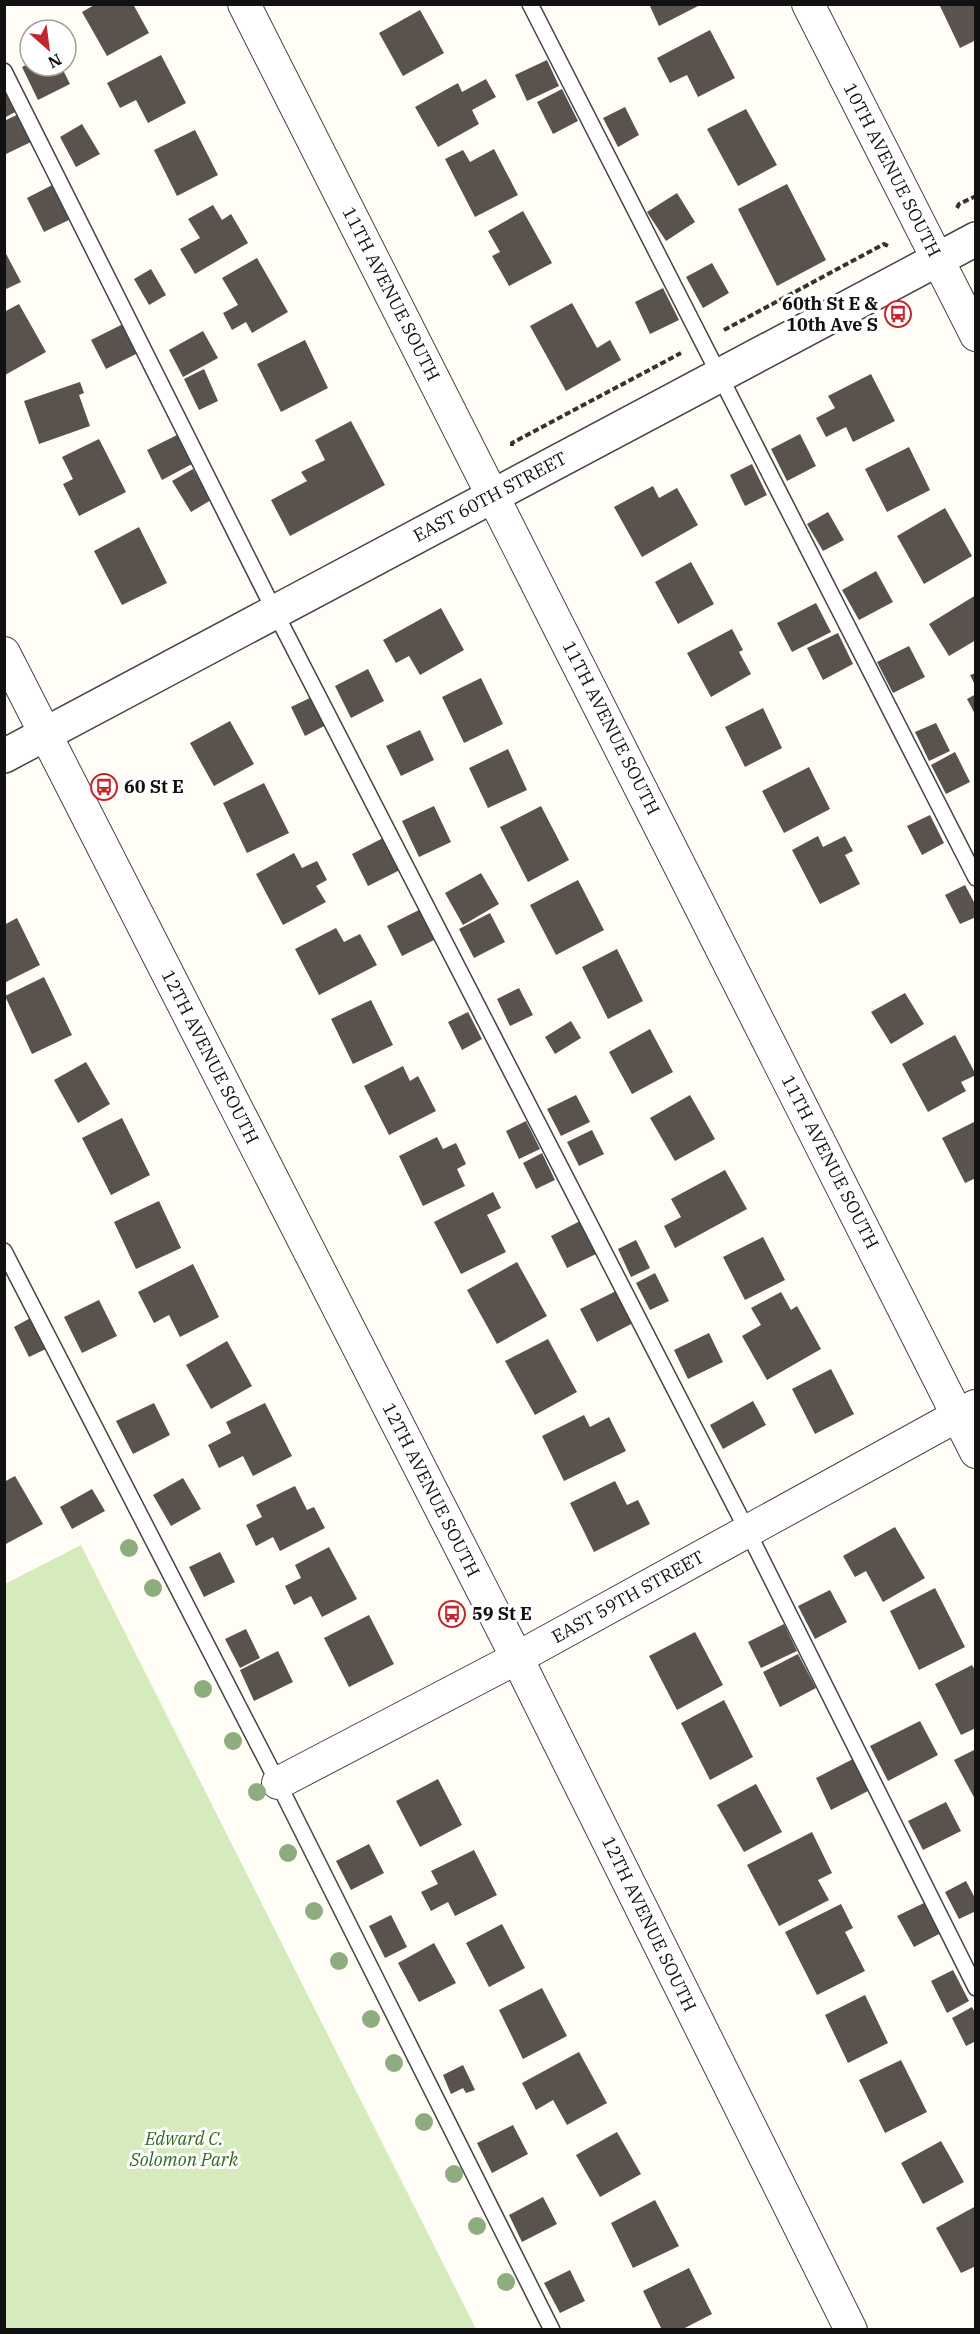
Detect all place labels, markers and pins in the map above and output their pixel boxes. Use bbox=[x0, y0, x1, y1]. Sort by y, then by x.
place label: 60th St E & 10th Ave S bbox=[782, 292, 879, 336]
bus stop icon: 60th St E & 10th Ave S bbox=[883, 299, 913, 329]
bus stop icon: 60 St E bbox=[89, 772, 119, 802]
place label: 60 St E bbox=[124, 775, 184, 798]
bus stop icon: 59 St E bbox=[437, 1599, 467, 1629]
place label: 59 St E bbox=[472, 1602, 532, 1625]

